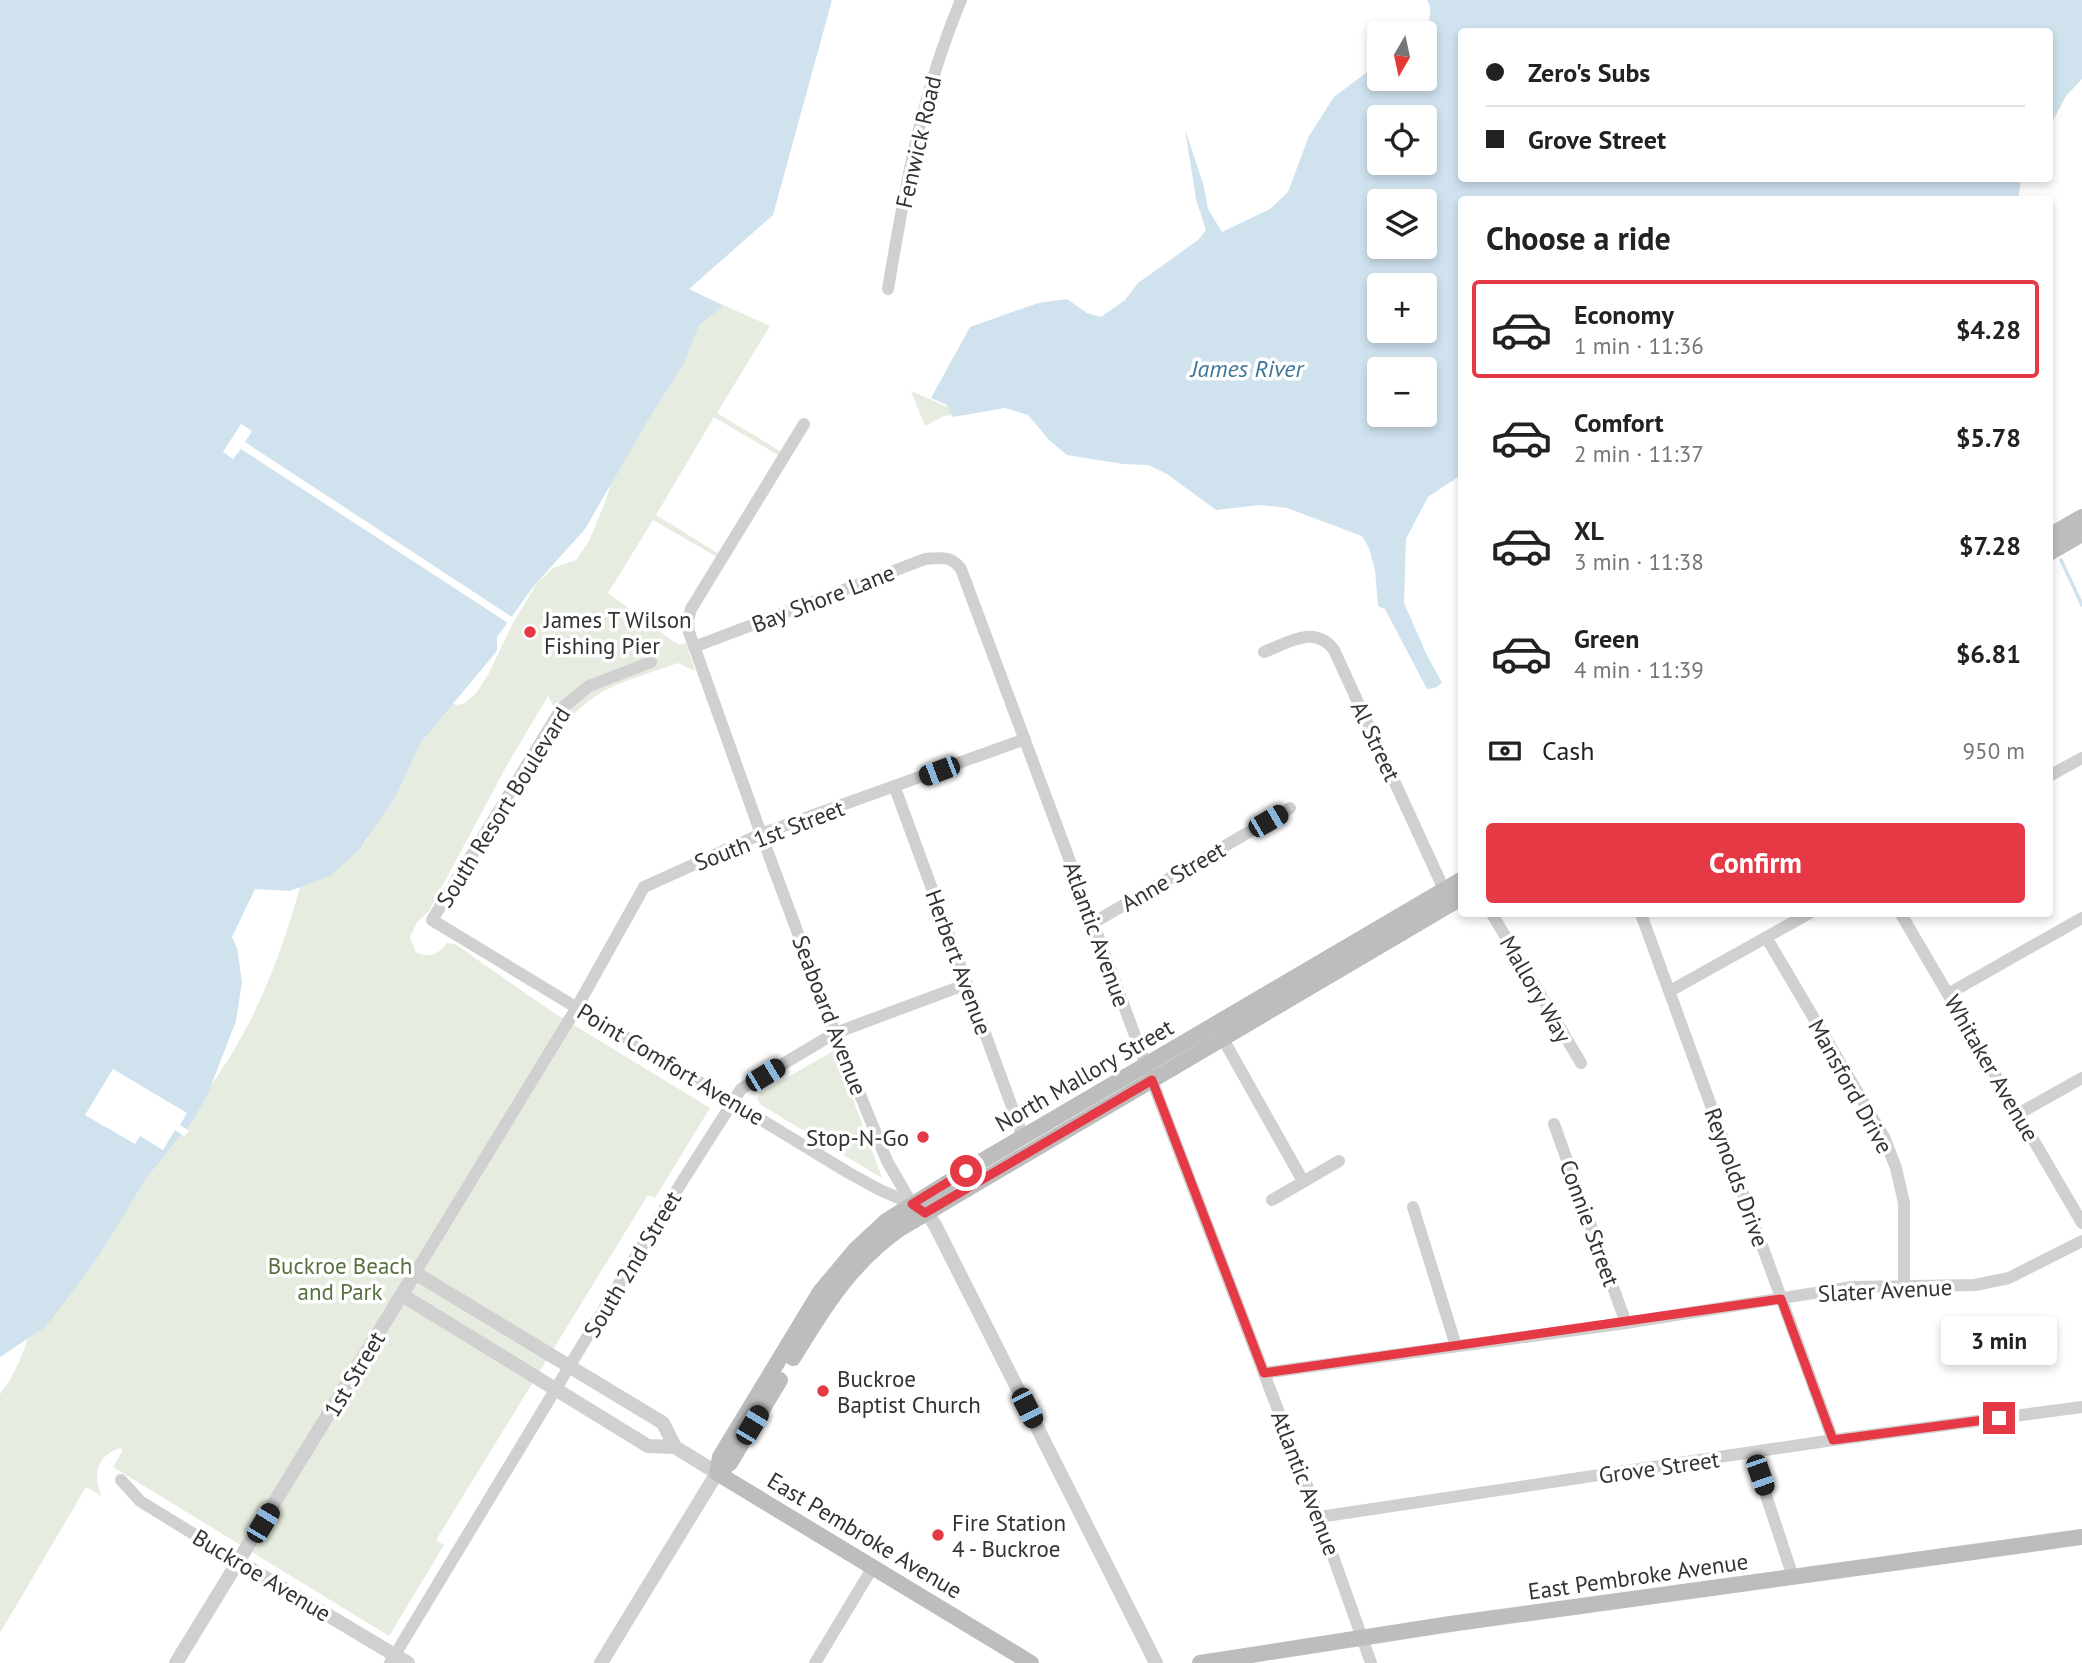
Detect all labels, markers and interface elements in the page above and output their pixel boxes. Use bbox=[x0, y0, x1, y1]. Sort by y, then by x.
north arrow bbox=[1367, 21, 1437, 91]
map controls bbox=[1367, 21, 1437, 427]
text: Zero's Subs bbox=[1528, 56, 1650, 89]
street label: Fenwick Road bbox=[889, 73, 947, 211]
button: locate bbox=[1367, 105, 1437, 175]
text: Grove Street bbox=[1528, 123, 1666, 156]
button: layers bbox=[1367, 189, 1437, 259]
text: Choose a ride bbox=[1486, 217, 1671, 259]
button: + bbox=[1367, 273, 1437, 343]
icon: car bbox=[1490, 298, 1553, 361]
text: Economy bbox=[1574, 298, 1674, 331]
text: $4.28 bbox=[1956, 313, 2021, 346]
text: 1 min · 11:36 bbox=[1574, 331, 1704, 360]
water label: James River bbox=[1189, 353, 1305, 384]
button: − bbox=[1367, 357, 1437, 427]
icon: car bbox=[1490, 406, 1553, 469]
text: Comfort bbox=[1574, 406, 1664, 439]
text: $5.78 bbox=[1956, 421, 2021, 454]
text: 2 min · 11:37 bbox=[1574, 439, 1704, 468]
icon: car bbox=[1490, 514, 1553, 577]
text: XL bbox=[1574, 514, 1604, 547]
text: $7.28 bbox=[1959, 529, 2021, 562]
text: 3 min · 11:38 bbox=[1574, 547, 1704, 576]
street label: Bay Shore Lane bbox=[747, 557, 899, 639]
place label: James T Wilson Fishing Pier bbox=[543, 605, 692, 660]
icon: car bbox=[1490, 622, 1553, 685]
text: Green bbox=[1574, 622, 1639, 655]
marker: James T Wilson Fishing Pier bbox=[522, 624, 538, 640]
text: $6.81 bbox=[1956, 637, 2021, 670]
text: 4 min · 11:39 bbox=[1574, 655, 1704, 684]
street label: Al Street bbox=[1345, 696, 1407, 786]
street label: South Resort Boulevard bbox=[430, 701, 576, 913]
icon: cash bbox=[1486, 732, 1524, 770]
text: Cash bbox=[1542, 734, 1594, 767]
text: 950 m bbox=[1963, 736, 2025, 765]
car bbox=[916, 754, 963, 788]
street label: South 1st Street bbox=[690, 793, 848, 877]
car bbox=[1245, 801, 1292, 841]
button: Confirm bbox=[1486, 823, 2025, 903]
street label: Anne Street bbox=[1116, 835, 1230, 917]
street label: Atlantic Avenue bbox=[1057, 857, 1137, 1011]
street label: Herbert Avenue bbox=[919, 885, 999, 1039]
street label: Mallory Way bbox=[1494, 930, 1578, 1048]
street label: Seaboard Avenue bbox=[786, 931, 874, 1099]
street label: Whitaker Avenue bbox=[1938, 990, 2046, 1146]
street label: Point Comfort Avenue bbox=[572, 997, 770, 1131]
street label: North Mallory Street bbox=[990, 1012, 1178, 1138]
street label: Mansford Drive bbox=[1802, 1014, 1900, 1158]
car bbox=[742, 1055, 789, 1095]
street label: Reynolds Drive bbox=[1698, 1104, 1776, 1250]
place label: Stop-N-Go bbox=[806, 1123, 909, 1152]
marker: Stop-N-Go bbox=[915, 1129, 931, 1145]
route start bbox=[950, 1155, 982, 1187]
street label: Connie Street bbox=[1554, 1156, 1626, 1290]
street label: South 2nd Street bbox=[577, 1185, 687, 1343]
park label: Buckroe Beach and Park bbox=[268, 1251, 412, 1306]
street label: Slater Avenue bbox=[1817, 1272, 1953, 1308]
callout: 3 min bbox=[1941, 1316, 2057, 1366]
street label: 1st Street bbox=[317, 1326, 391, 1422]
text: 3 min bbox=[1971, 1326, 2027, 1355]
place label: Buckroe Baptist Church bbox=[837, 1364, 981, 1419]
marker: Buckroe Baptist Church bbox=[815, 1383, 831, 1399]
car bbox=[1009, 1385, 1046, 1431]
car bbox=[733, 1402, 772, 1448]
route end bbox=[1983, 1402, 2015, 1434]
street label: Atlantic Avenue bbox=[1265, 1407, 1347, 1559]
street label: Grove Street bbox=[1597, 1444, 1721, 1490]
car bbox=[1744, 1452, 1777, 1498]
street label: East Pembroke Avenue bbox=[762, 1465, 968, 1605]
car bbox=[244, 1500, 283, 1546]
place label: Fire Station 4 - Buckroe bbox=[952, 1508, 1066, 1563]
street label: Buckroe Avenue bbox=[188, 1522, 336, 1628]
marker: Fire Station 4 - Buckroe bbox=[930, 1527, 946, 1543]
street label: East Pembroke Avenue bbox=[1526, 1546, 1750, 1606]

